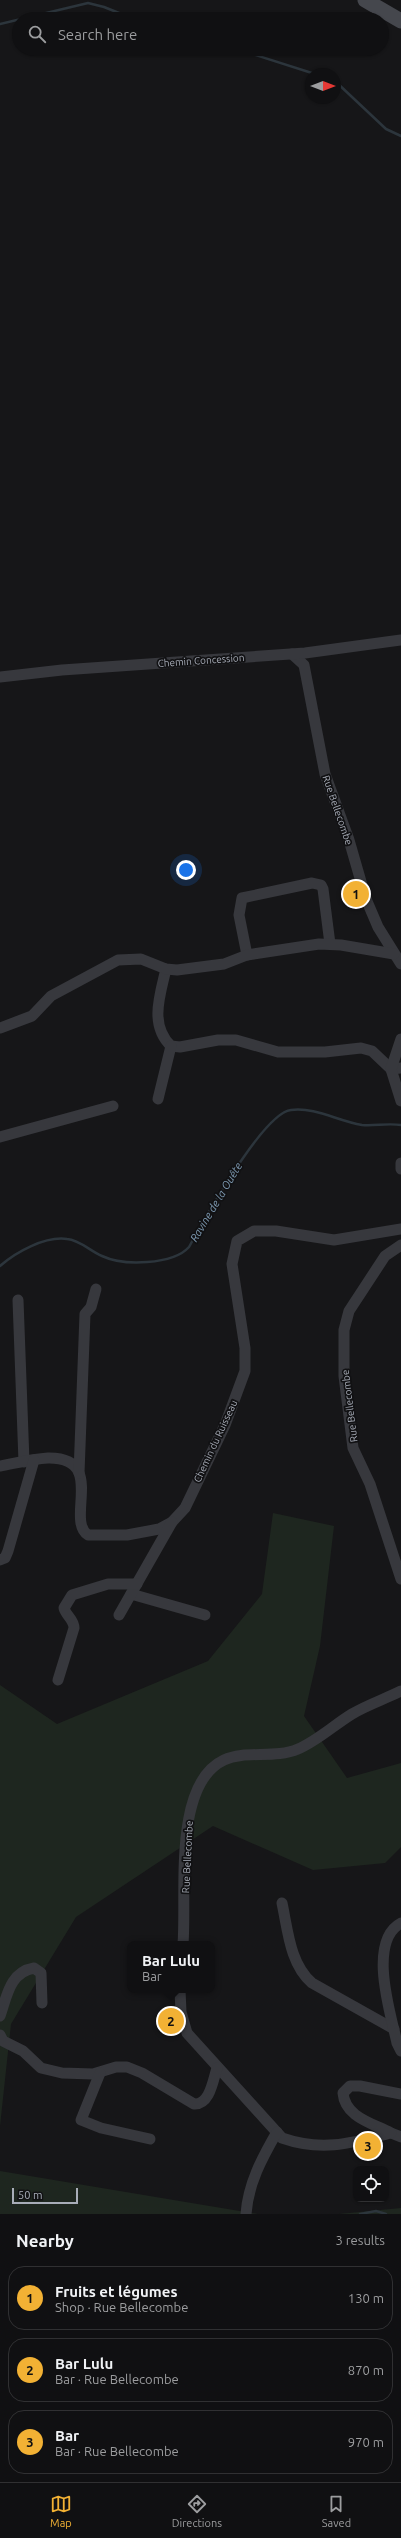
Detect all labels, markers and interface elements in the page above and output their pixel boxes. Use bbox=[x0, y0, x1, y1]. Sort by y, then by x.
search box bbox=[12, 12, 389, 56]
icon: search bbox=[26, 23, 48, 45]
text: Search here bbox=[58, 26, 137, 43]
north arrow bbox=[305, 68, 341, 104]
street label: Chemin Concession bbox=[157, 652, 245, 669]
street label: Rue Bellecombe bbox=[320, 774, 355, 846]
your location bbox=[176, 860, 196, 880]
pin: 1 bbox=[343, 879, 369, 909]
water label: Ravine de la Ouête bbox=[188, 1160, 245, 1244]
street label: Rue Bellecombe bbox=[340, 1369, 359, 1443]
street label: Chemin du Ruisseau bbox=[192, 1398, 239, 1484]
street label: Rue Bellecombe bbox=[180, 1820, 195, 1894]
popup bbox=[127, 1941, 215, 1993]
text: Bar Lulu bbox=[142, 1952, 200, 1969]
text: Bar bbox=[142, 1969, 162, 1983]
pin: 2 bbox=[158, 2006, 184, 2036]
pin: 3 bbox=[355, 2131, 381, 2161]
map controls bbox=[353, 2166, 389, 2202]
button: locate bbox=[353, 2166, 389, 2202]
scale bar bbox=[12, 2186, 78, 2205]
text: 50 m bbox=[18, 2189, 42, 2201]
text: Nearby bbox=[16, 2231, 74, 2250]
text: 3 results bbox=[335, 2233, 385, 2247]
text: Fruits et légumes bbox=[55, 2283, 177, 2300]
text: 1 bbox=[26, 2291, 34, 2305]
text: 130 m bbox=[348, 2291, 384, 2305]
text: Shop · Rue Bellecombe bbox=[55, 2300, 188, 2314]
text: Bar Lulu bbox=[55, 2355, 113, 2372]
text: 2 bbox=[26, 2363, 34, 2377]
text: 870 m bbox=[348, 2363, 384, 2377]
text: Bar · Rue Bellecombe bbox=[55, 2372, 179, 2386]
text: Bar bbox=[55, 2427, 79, 2444]
text: 3 bbox=[26, 2435, 34, 2449]
text: 970 m bbox=[348, 2435, 384, 2449]
text: Bar · Rue Bellecombe bbox=[55, 2444, 179, 2458]
tab: Map bbox=[50, 2493, 72, 2529]
tab: Directions bbox=[172, 2493, 222, 2529]
tab: Saved bbox=[322, 2493, 351, 2529]

